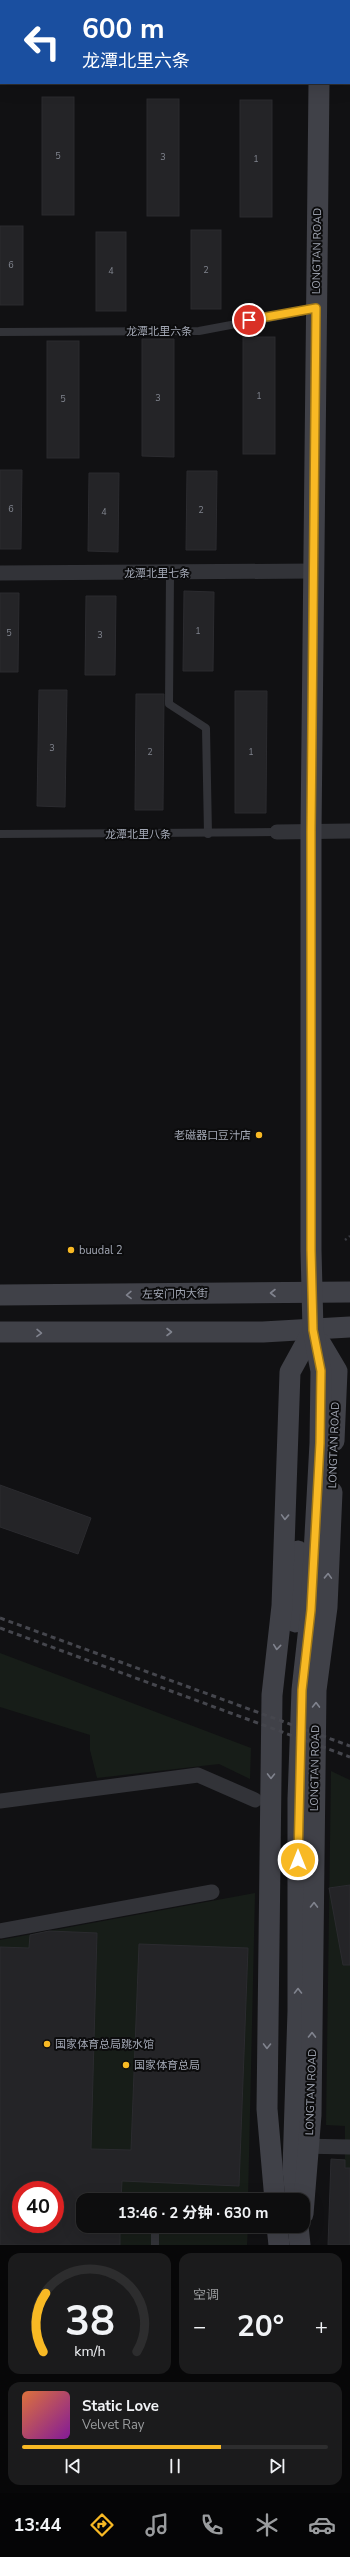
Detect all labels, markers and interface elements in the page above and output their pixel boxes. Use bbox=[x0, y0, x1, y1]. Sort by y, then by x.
text: 600 m bbox=[82, 10, 165, 48]
icon: left bbox=[16, 16, 68, 68]
text: 龙潭北里六条 bbox=[82, 49, 190, 73]
house number: 5 bbox=[55, 150, 61, 162]
house number: 3 bbox=[160, 151, 166, 163]
house number: 1 bbox=[253, 153, 259, 165]
street label: LONGTAN ROAD bbox=[309, 208, 325, 294]
house number: 6 bbox=[8, 259, 14, 271]
house number: 2 bbox=[203, 264, 209, 276]
house number: 4 bbox=[108, 265, 114, 277]
pin bbox=[232, 303, 266, 337]
icon: arrive bbox=[238, 309, 260, 331]
street label: 龙潭北里六条 bbox=[126, 324, 192, 339]
house number: 1 bbox=[256, 390, 262, 402]
house number: 3 bbox=[155, 392, 161, 404]
house number: 5 bbox=[60, 393, 66, 405]
house number: 6 bbox=[8, 503, 14, 515]
house number: 2 bbox=[198, 504, 204, 516]
house number: 4 bbox=[101, 506, 107, 518]
street label: 龙潭北里七条 bbox=[124, 566, 190, 581]
house number: 1 bbox=[195, 625, 201, 637]
house number: 5 bbox=[6, 627, 12, 639]
house number: 3 bbox=[97, 629, 103, 641]
house number: 3 bbox=[49, 742, 55, 754]
house number: 2 bbox=[147, 746, 153, 758]
house number: 1 bbox=[248, 746, 254, 758]
street label: 龙潭北里八条 bbox=[105, 827, 171, 842]
place label: 老磁器口豆汁店 bbox=[174, 1128, 251, 1143]
marker: 老磁器口豆汁店 bbox=[254, 1130, 264, 1140]
place label: buudal 2 bbox=[79, 1243, 123, 1258]
marker: buudal 2 bbox=[66, 1245, 76, 1255]
street label: 左安门内大街 bbox=[142, 1286, 208, 1302]
one-way arrow bbox=[270, 1289, 276, 1297]
one-way arrow bbox=[126, 1291, 132, 1299]
one-way arrow bbox=[166, 1328, 172, 1336]
one-way arrow bbox=[36, 1329, 42, 1337]
street label: LONGTAN ROAD bbox=[325, 1401, 343, 1489]
one-way arrow bbox=[281, 1514, 289, 1520]
one-way arrow bbox=[324, 1573, 332, 1579]
one-way arrow bbox=[273, 1644, 282, 1650]
one-way arrow bbox=[312, 1702, 320, 1708]
street label: LONGTAN ROAD bbox=[307, 1725, 323, 1811]
one-way arrow bbox=[267, 1773, 275, 1779]
position arrow bbox=[277, 1839, 319, 1881]
one-way arrow bbox=[310, 1902, 318, 1908]
one-way arrow bbox=[294, 1988, 302, 1994]
one-way arrow bbox=[308, 2032, 316, 2038]
place label: 国家体育总局跳水馆 bbox=[55, 2037, 154, 2052]
marker: 国家体育总局跳水馆 bbox=[42, 2039, 52, 2049]
one-way arrow bbox=[263, 2043, 272, 2049]
street label: LONGTAN ROAD bbox=[302, 2048, 320, 2136]
place label: 国家体育总局 bbox=[134, 2058, 200, 2073]
marker: 国家体育总局 bbox=[121, 2060, 131, 2070]
speed limit sign: 40 bbox=[12, 2181, 64, 2233]
text: 13:46 · 2 分钟 · 630 m bbox=[118, 2203, 268, 2223]
text: 空调 bbox=[193, 2286, 219, 2304]
text: 38 bbox=[65, 2292, 114, 2349]
text: 20° bbox=[237, 2306, 284, 2347]
text: − bbox=[193, 2312, 206, 2342]
text: + bbox=[315, 2312, 328, 2342]
text: km/h bbox=[74, 2341, 105, 2360]
text: Static Love bbox=[82, 2396, 159, 2416]
text: Velvet Ray bbox=[82, 2416, 144, 2434]
icon: previous bbox=[62, 2455, 84, 2477]
icon: pause bbox=[164, 2455, 186, 2477]
icon: next bbox=[266, 2455, 288, 2477]
icon: directions bbox=[88, 2511, 116, 2539]
icon: music bbox=[143, 2511, 171, 2539]
icon: phone bbox=[198, 2511, 226, 2539]
icon: climate bbox=[253, 2511, 281, 2539]
icon: car bbox=[308, 2511, 336, 2539]
text: 13:44 bbox=[14, 2513, 61, 2537]

